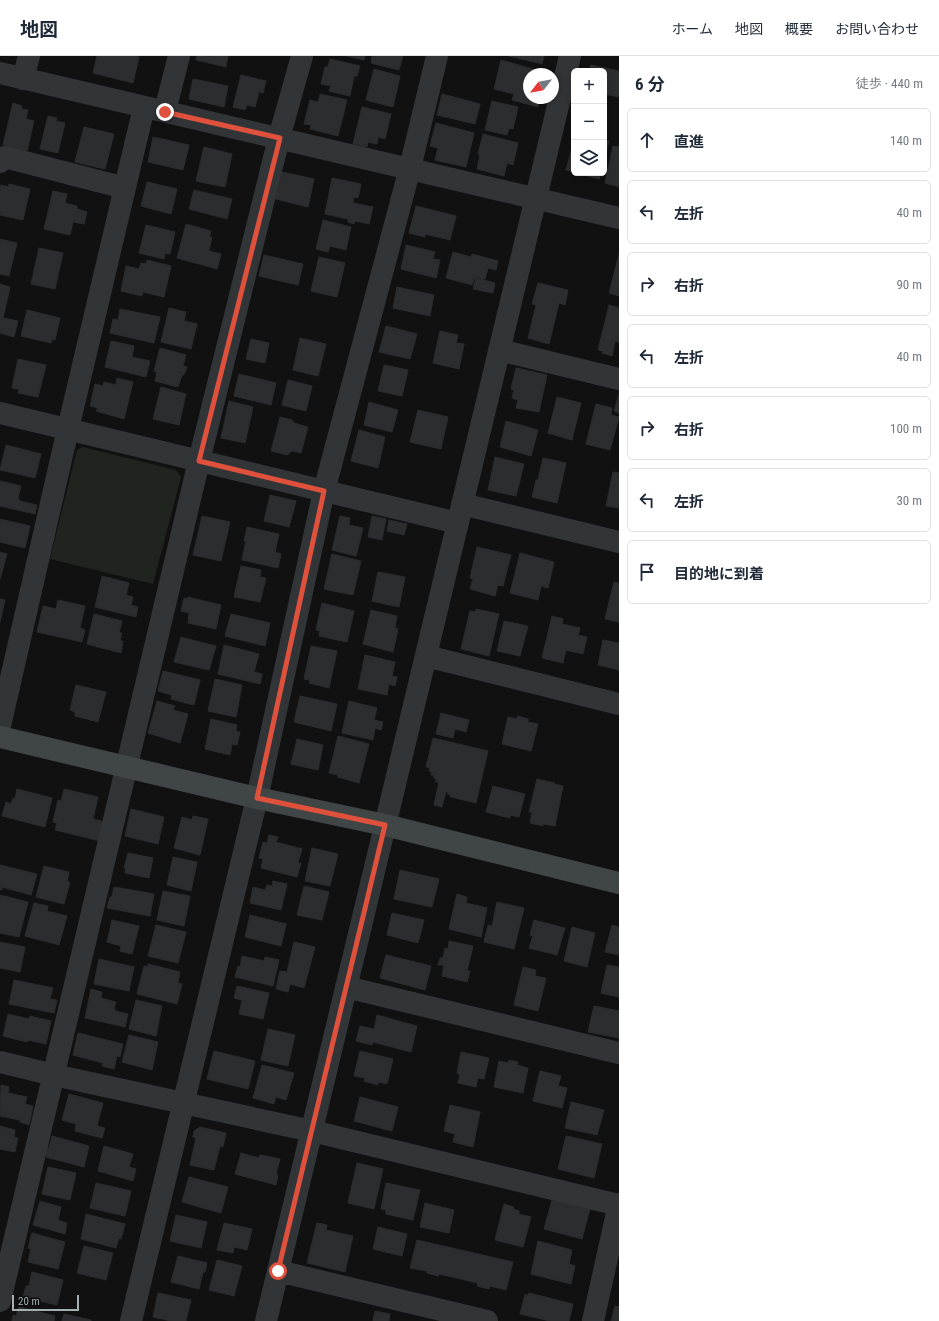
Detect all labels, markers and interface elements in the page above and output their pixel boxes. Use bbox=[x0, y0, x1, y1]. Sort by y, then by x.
text: 地図 bbox=[20, 18, 58, 41]
text: ホーム bbox=[671, 21, 713, 37]
text: 地図 bbox=[735, 21, 763, 37]
text: 概要 bbox=[785, 21, 813, 37]
text: お問い合わせ bbox=[835, 21, 919, 37]
north arrow bbox=[523, 68, 559, 104]
map controls bbox=[571, 68, 607, 176]
button: + bbox=[571, 68, 607, 104]
text: 6 分 bbox=[635, 74, 665, 94]
text: 徒歩 · 440 m bbox=[856, 76, 923, 91]
route end bbox=[156, 103, 174, 121]
button: − bbox=[571, 104, 607, 140]
icon: ahead bbox=[636, 129, 658, 151]
text: 直進 bbox=[674, 133, 704, 151]
text: 140 m bbox=[890, 133, 922, 148]
button: layers bbox=[571, 140, 607, 176]
icon: left bbox=[636, 201, 658, 223]
text: 左折 bbox=[674, 205, 704, 223]
text: 40 m bbox=[896, 205, 922, 220]
icon: right bbox=[636, 273, 658, 295]
text: 右折 bbox=[674, 277, 704, 295]
text: 90 m bbox=[896, 277, 922, 292]
icon: left bbox=[636, 345, 658, 367]
text: 左折 bbox=[674, 349, 704, 367]
text: 40 m bbox=[896, 349, 922, 364]
icon: right bbox=[636, 417, 658, 439]
text: 右折 bbox=[674, 421, 704, 439]
text: 100 m bbox=[890, 421, 922, 436]
icon: left bbox=[636, 489, 658, 511]
text: 左折 bbox=[674, 493, 704, 511]
text: 30 m bbox=[896, 493, 922, 508]
icon: arrive bbox=[636, 561, 658, 583]
text: 目的地に到着 bbox=[674, 565, 764, 583]
route start bbox=[269, 1262, 287, 1280]
scale bar bbox=[12, 1293, 79, 1312]
text: 20 m bbox=[18, 1295, 40, 1308]

